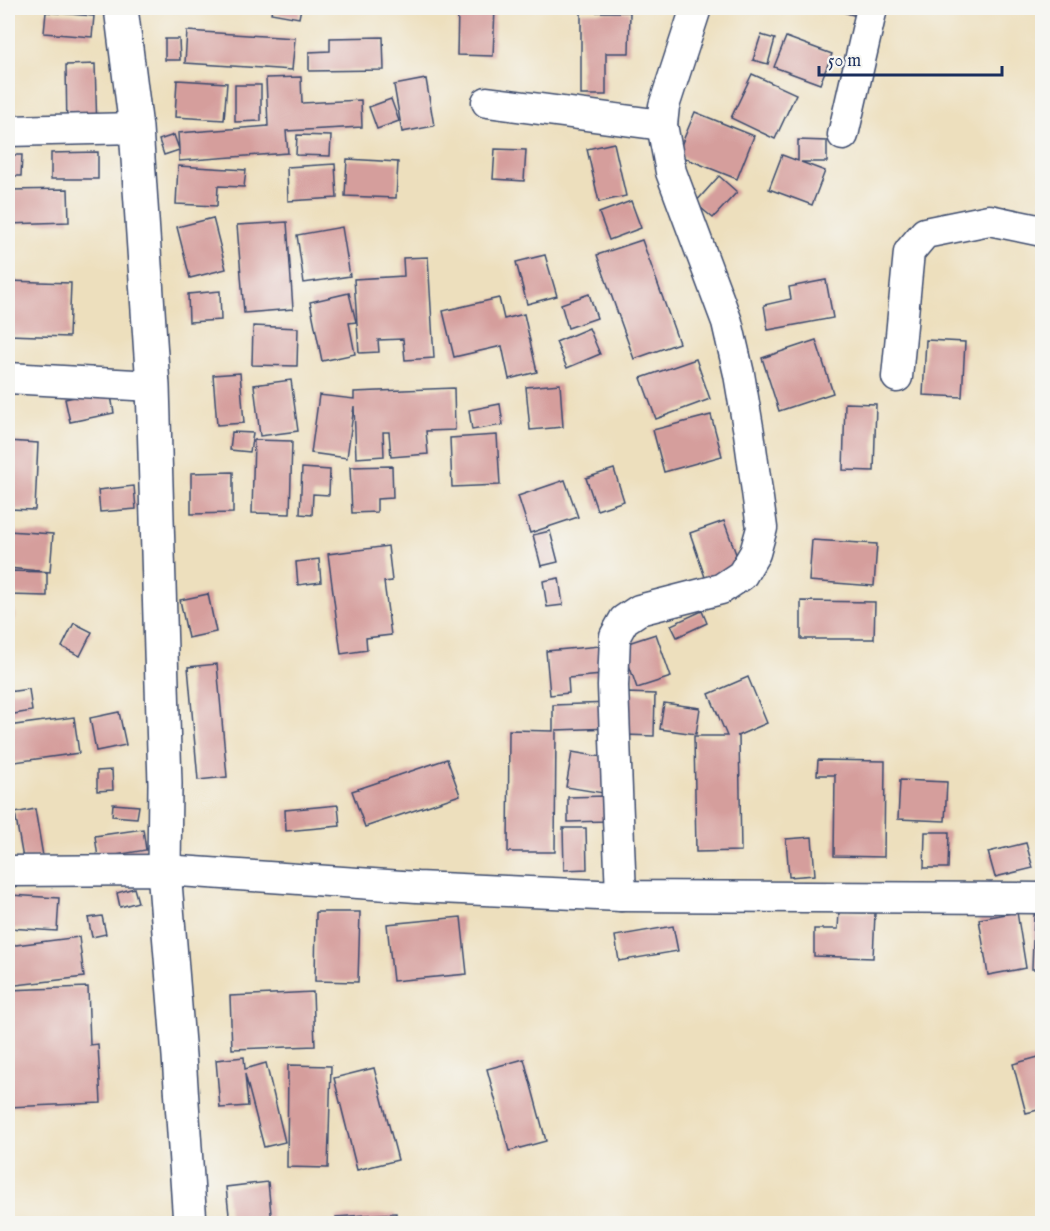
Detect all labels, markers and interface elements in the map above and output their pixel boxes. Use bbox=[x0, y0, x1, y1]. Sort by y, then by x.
scale bar bbox=[819, 39, 1002, 77]
text: 50 m bbox=[828, 50, 861, 73]

